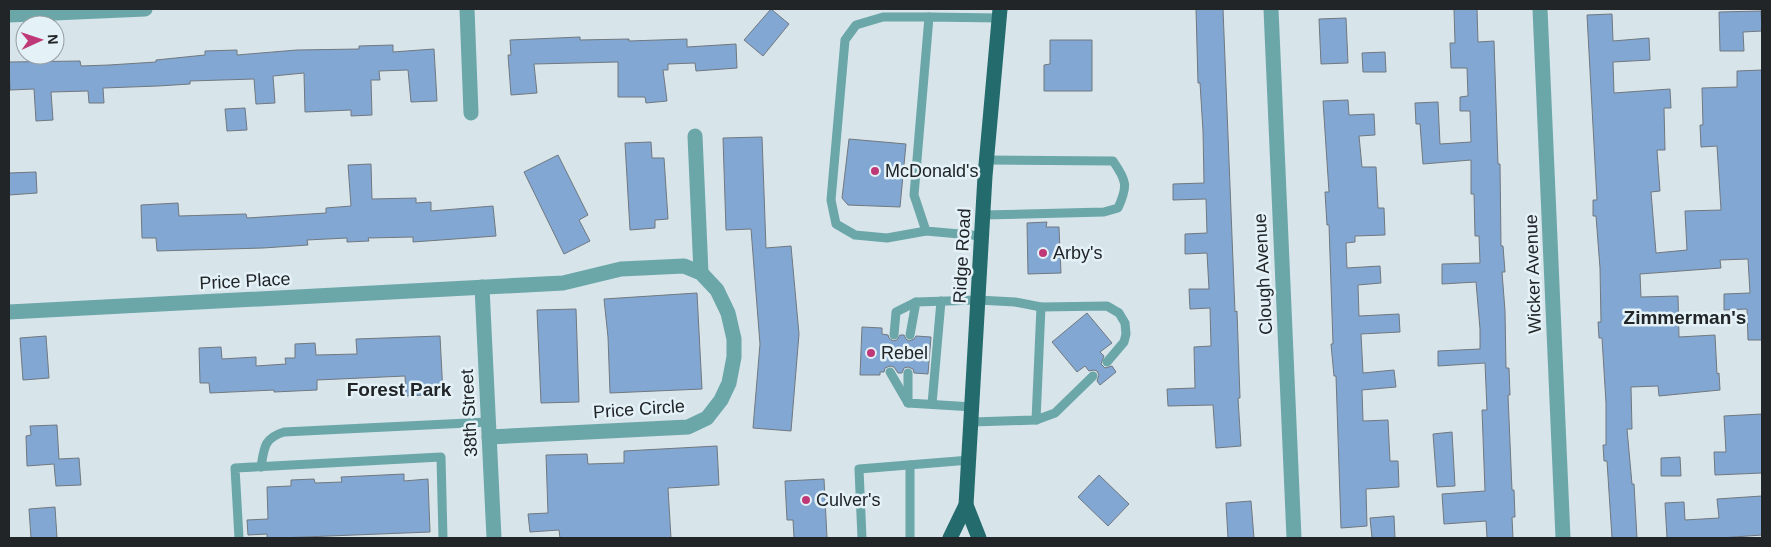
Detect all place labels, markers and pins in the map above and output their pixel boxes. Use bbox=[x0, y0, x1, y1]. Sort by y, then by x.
place label: McDonald's bbox=[885, 161, 978, 181]
marker: McDonald's bbox=[869, 165, 881, 177]
place label: Arby's bbox=[1053, 243, 1102, 263]
marker: Arby's bbox=[1037, 247, 1049, 259]
place label: Rebel bbox=[881, 343, 928, 363]
marker: Rebel bbox=[865, 347, 877, 359]
place label: Culver's bbox=[816, 490, 880, 510]
marker: Culver's bbox=[800, 494, 812, 506]

